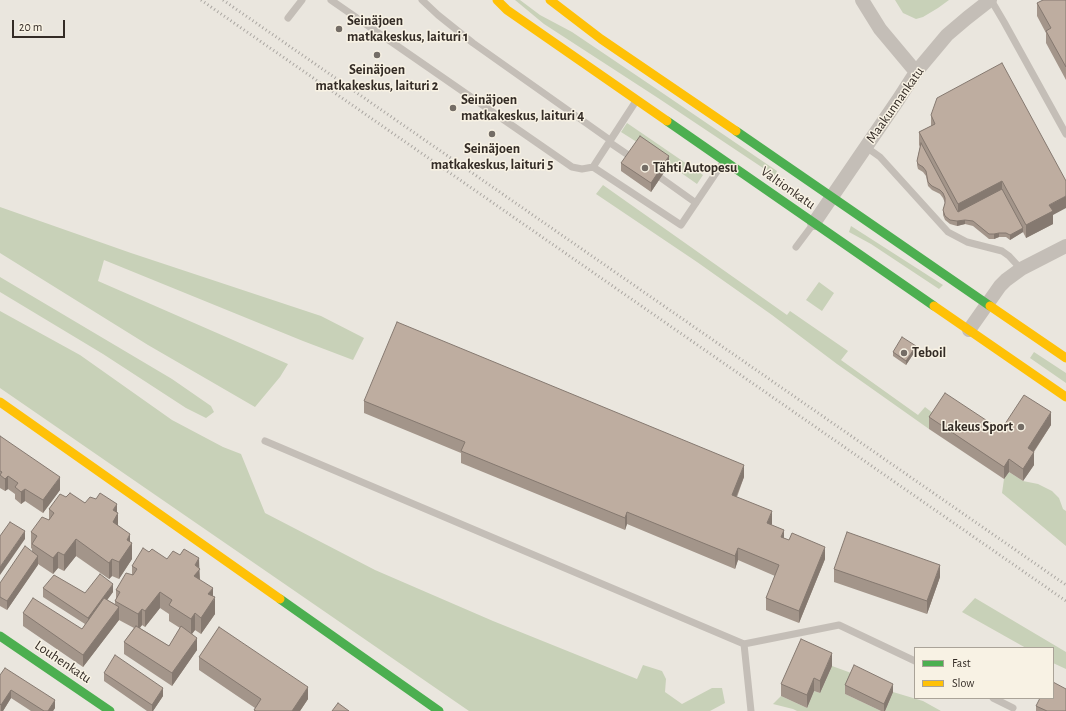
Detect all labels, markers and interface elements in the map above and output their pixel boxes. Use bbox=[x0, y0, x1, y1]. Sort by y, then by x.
scale bar bbox=[14, 12, 67, 38]
place label: Seinäjoen matkakeskus, laituri 1 bbox=[347, 13, 468, 46]
text: 20 m bbox=[19, 21, 42, 33]
marker: Seinäjoen matkakeskus, laituri 1 bbox=[334, 24, 344, 34]
marker: Seinäjoen matkakeskus, laituri 2 bbox=[372, 50, 382, 60]
place label: Seinäjoen matkakeskus, laituri 2 bbox=[316, 62, 438, 94]
street label: Maakunnankatu bbox=[863, 64, 927, 146]
place label: Seinäjoen matkakeskus, laituri 4 bbox=[461, 92, 584, 124]
marker: Seinäjoen matkakeskus, laituri 4 bbox=[448, 103, 458, 113]
marker: Seinäjoen matkakeskus, laituri 5 bbox=[487, 129, 497, 139]
place label: Seinäjoen matkakeskus, laituri 5 bbox=[431, 141, 553, 174]
place label: Tähti Autopesu bbox=[653, 160, 737, 176]
marker: Tähti Autopesu bbox=[640, 163, 650, 173]
street label: Valtionkatu bbox=[757, 163, 819, 213]
place label: Teboil bbox=[912, 345, 946, 361]
marker: Teboil bbox=[899, 348, 909, 358]
place label: Lakeus Sport bbox=[941, 419, 1013, 435]
marker: Lakeus Sport bbox=[1016, 422, 1026, 432]
street label: Louhenkatu bbox=[31, 637, 95, 687]
legend bbox=[914, 647, 1054, 699]
text: Fast bbox=[952, 657, 971, 669]
text: Slow bbox=[952, 677, 974, 689]

